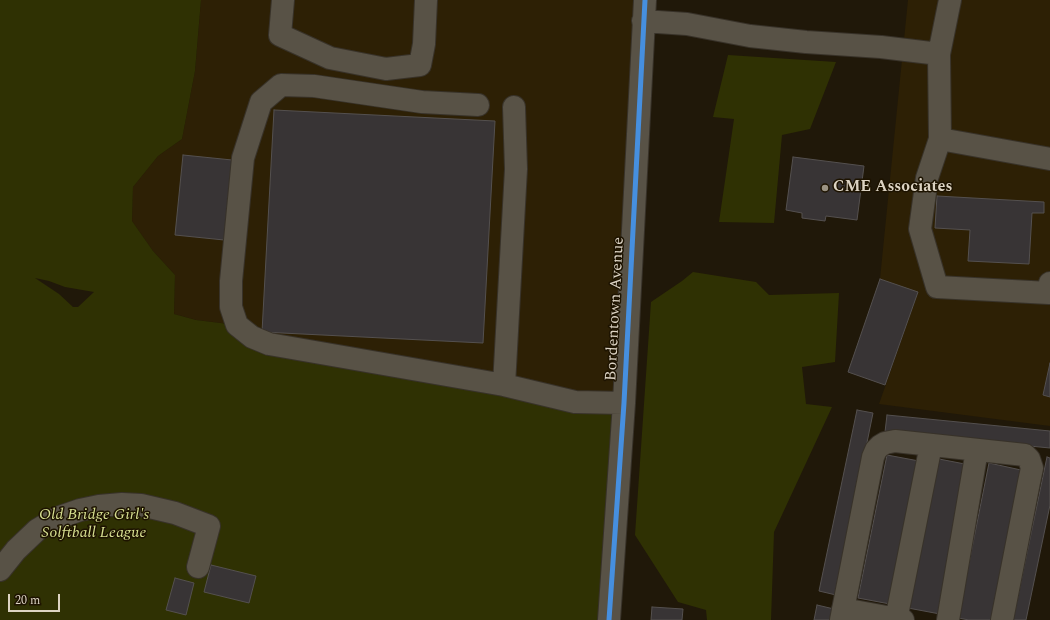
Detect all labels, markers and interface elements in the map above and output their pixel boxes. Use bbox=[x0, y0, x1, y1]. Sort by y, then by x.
place label: CME Associates bbox=[833, 178, 953, 198]
marker: CME Associates bbox=[820, 183, 830, 193]
street label: Bordentown Avenue bbox=[603, 237, 629, 381]
park label: Old Bridge Girl's Solftball League bbox=[39, 506, 149, 544]
scale bar bbox=[10, 586, 62, 612]
text: 20 m bbox=[15, 591, 40, 610]

